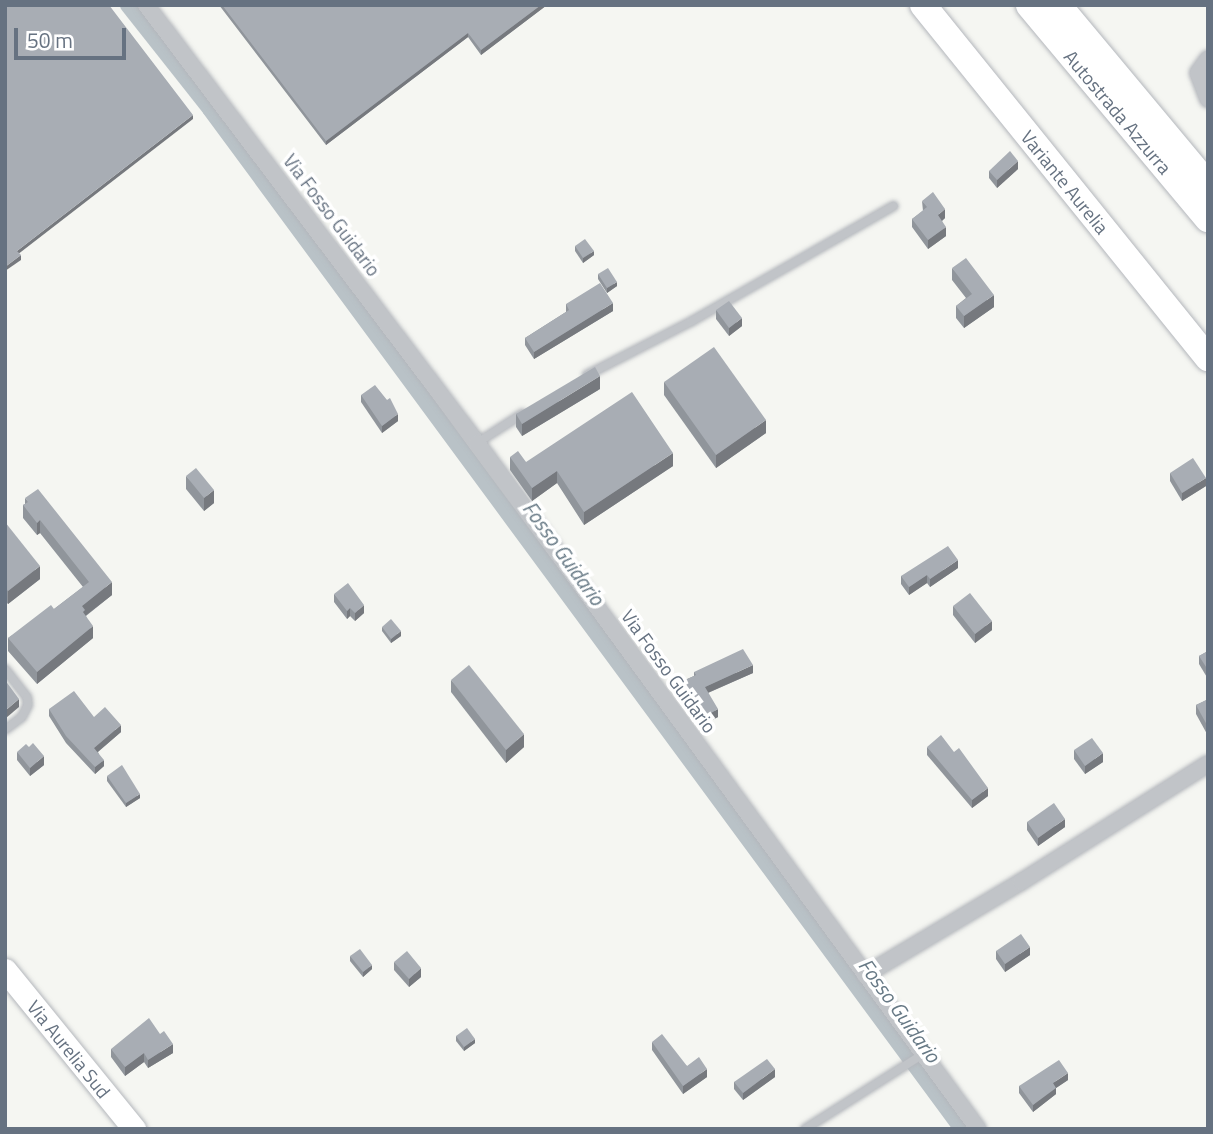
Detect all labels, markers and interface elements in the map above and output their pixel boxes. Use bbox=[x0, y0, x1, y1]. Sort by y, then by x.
scale bar bbox=[18, 14, 130, 58]
text: 50 m bbox=[27, 24, 73, 56]
street label: Autostrada Azzurra bbox=[1060, 45, 1176, 179]
street label: Variante Aurelia bbox=[1016, 126, 1114, 238]
street label: Via Fosso Guidario bbox=[279, 150, 385, 280]
water label: Fosso Guidario bbox=[518, 496, 610, 610]
street label: Via Fosso Guidario bbox=[617, 605, 721, 737]
water label: Fosso Guidario bbox=[854, 953, 946, 1067]
street label: Via Aurelia Sud bbox=[23, 996, 115, 1102]

